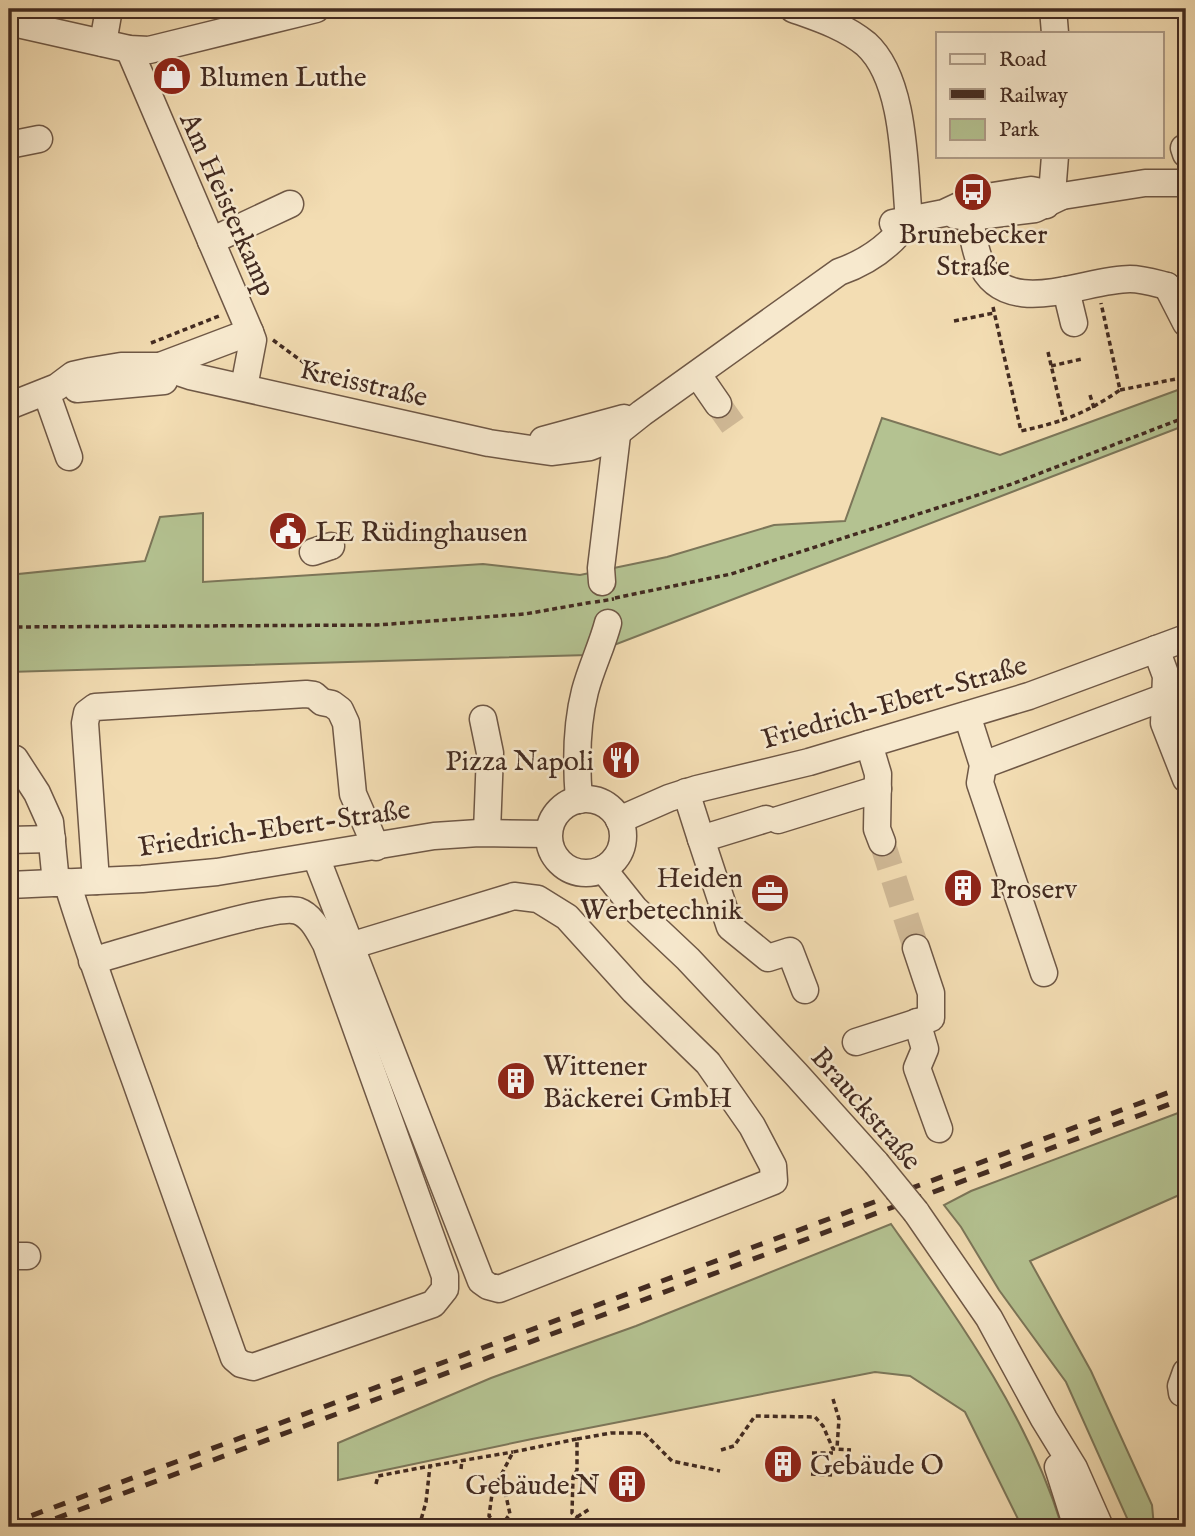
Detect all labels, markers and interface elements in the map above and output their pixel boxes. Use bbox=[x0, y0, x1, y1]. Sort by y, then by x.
legend bbox=[936, 32, 1164, 158]
text: Road bbox=[999, 47, 1047, 74]
shop icon: Blumen Luthe bbox=[151, 55, 193, 97]
place label: Blumen Luthe bbox=[199, 61, 367, 96]
text: Railway bbox=[999, 83, 1069, 110]
street label: Am Heisterkamp bbox=[170, 107, 283, 302]
text: Park bbox=[999, 117, 1040, 144]
bus stop icon: Brunebecker Straße bbox=[952, 171, 994, 213]
place label: Brunebecker Straße bbox=[899, 218, 1047, 285]
street label: Kreisstraße bbox=[296, 353, 431, 416]
public building icon: LE Rüdinghausen bbox=[267, 510, 309, 552]
place label: LE Rüdinghausen bbox=[315, 516, 528, 551]
street label: Friedrich-Ebert-Straße bbox=[758, 649, 1031, 758]
restaurant icon: Pizza Napoli bbox=[600, 739, 642, 781]
place label: Pizza Napoli bbox=[445, 745, 594, 780]
street label: Friedrich-Ebert-Straße bbox=[136, 793, 413, 866]
place label: Heiden Werbetechnik bbox=[580, 862, 744, 929]
building icon: Proserv bbox=[942, 867, 984, 909]
office icon: Heiden Werbetechnik bbox=[749, 872, 791, 914]
place label: Proserv bbox=[990, 873, 1078, 908]
street label: Brauckstraße bbox=[802, 1041, 928, 1178]
place label: Wittener Bäckerei GmbH bbox=[543, 1050, 732, 1117]
building icon: Wittener Bäckerei GmbH bbox=[495, 1060, 537, 1102]
building icon: Gebäude O bbox=[762, 1443, 804, 1485]
place label: Gebäude O bbox=[810, 1449, 944, 1484]
building icon: Gebäude N bbox=[606, 1463, 648, 1505]
place label: Gebäude N bbox=[465, 1469, 600, 1504]

